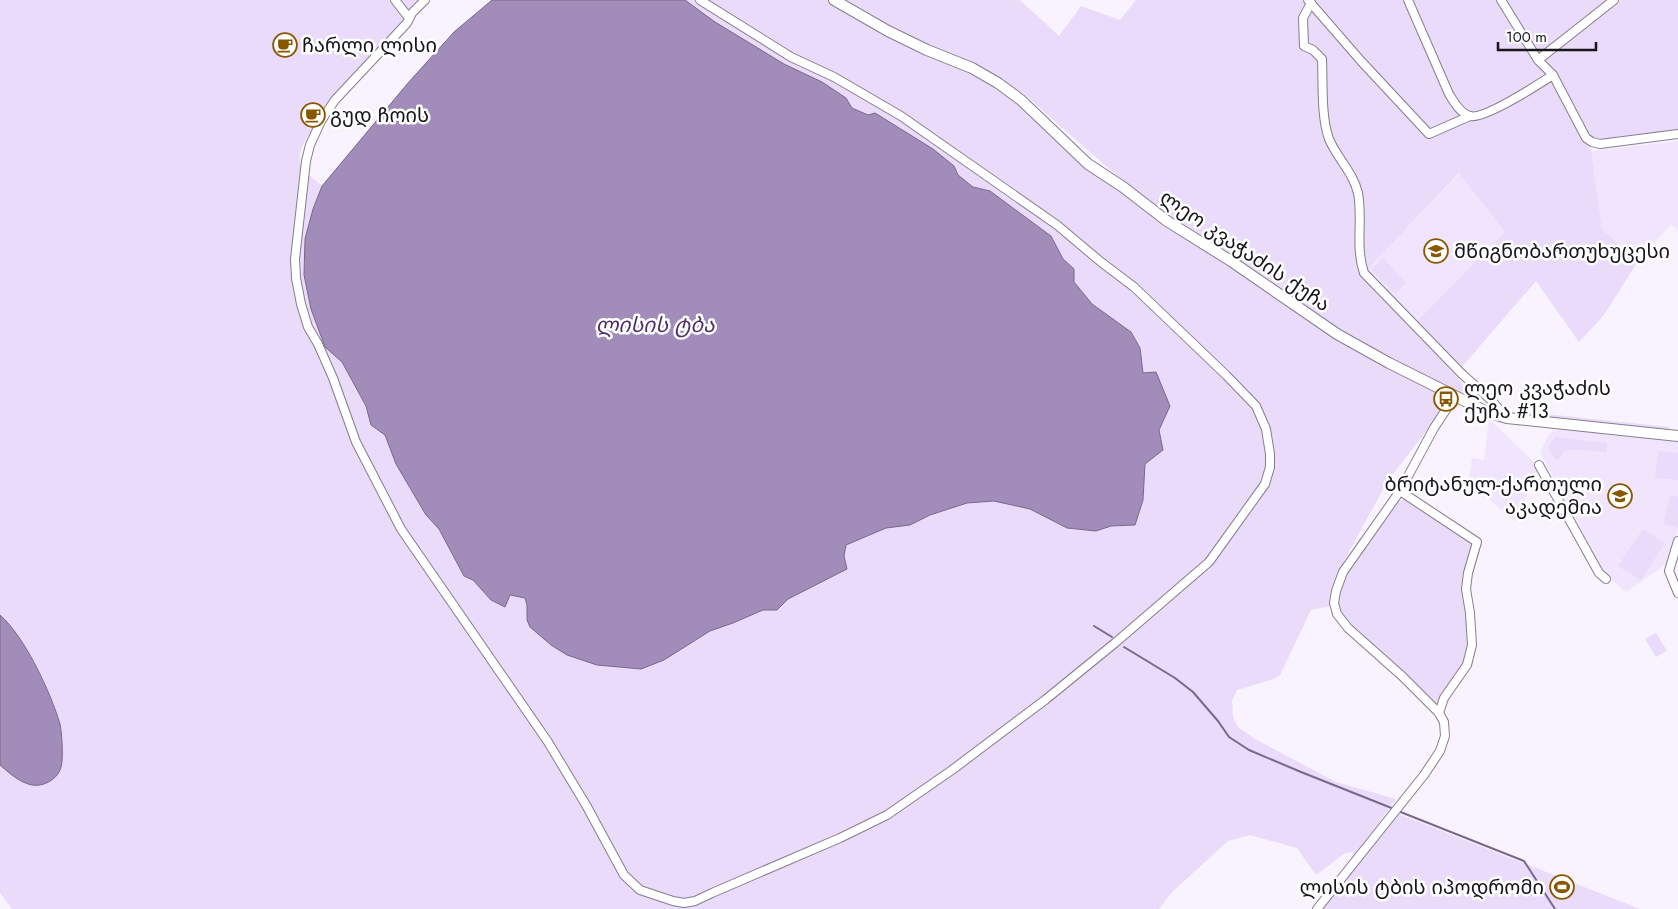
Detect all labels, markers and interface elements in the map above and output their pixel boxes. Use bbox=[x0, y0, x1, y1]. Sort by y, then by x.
scale bar bbox=[1498, 20, 1596, 52]
text: 100 m bbox=[1506, 26, 1547, 48]
place label: ჩარლი ლისი bbox=[302, 31, 437, 60]
cafe icon: ჩარლი ლისი bbox=[272, 32, 298, 58]
place label: გუდ ჩოის bbox=[330, 101, 429, 130]
cafe icon: გუდ ჩოის bbox=[300, 102, 326, 128]
street label: ლეო კვაჭაძის ქუჩა bbox=[1154, 183, 1336, 319]
place label: მწიგნობართუხუცესი bbox=[1454, 237, 1670, 266]
school or university icon: მწიგნობართუხუცესი bbox=[1423, 238, 1449, 264]
water label: ლისის ტბა bbox=[595, 310, 715, 340]
place label: ლეო კვაჭაძის ქუჩა #13 bbox=[1464, 374, 1611, 426]
bus stop icon: ლეო კვაჭაძის ქუჩა #13 bbox=[1433, 386, 1459, 412]
place label: ბრიტანულ-ქართული აკადემია bbox=[1385, 470, 1602, 522]
school or university icon: ბრიტანულ-ქართული აკადემია bbox=[1607, 483, 1633, 509]
place label: ლისის ტბის იპოდრომი bbox=[1300, 873, 1544, 902]
sports icon: ლისის ტბის იპოდრომი bbox=[1549, 874, 1575, 900]

